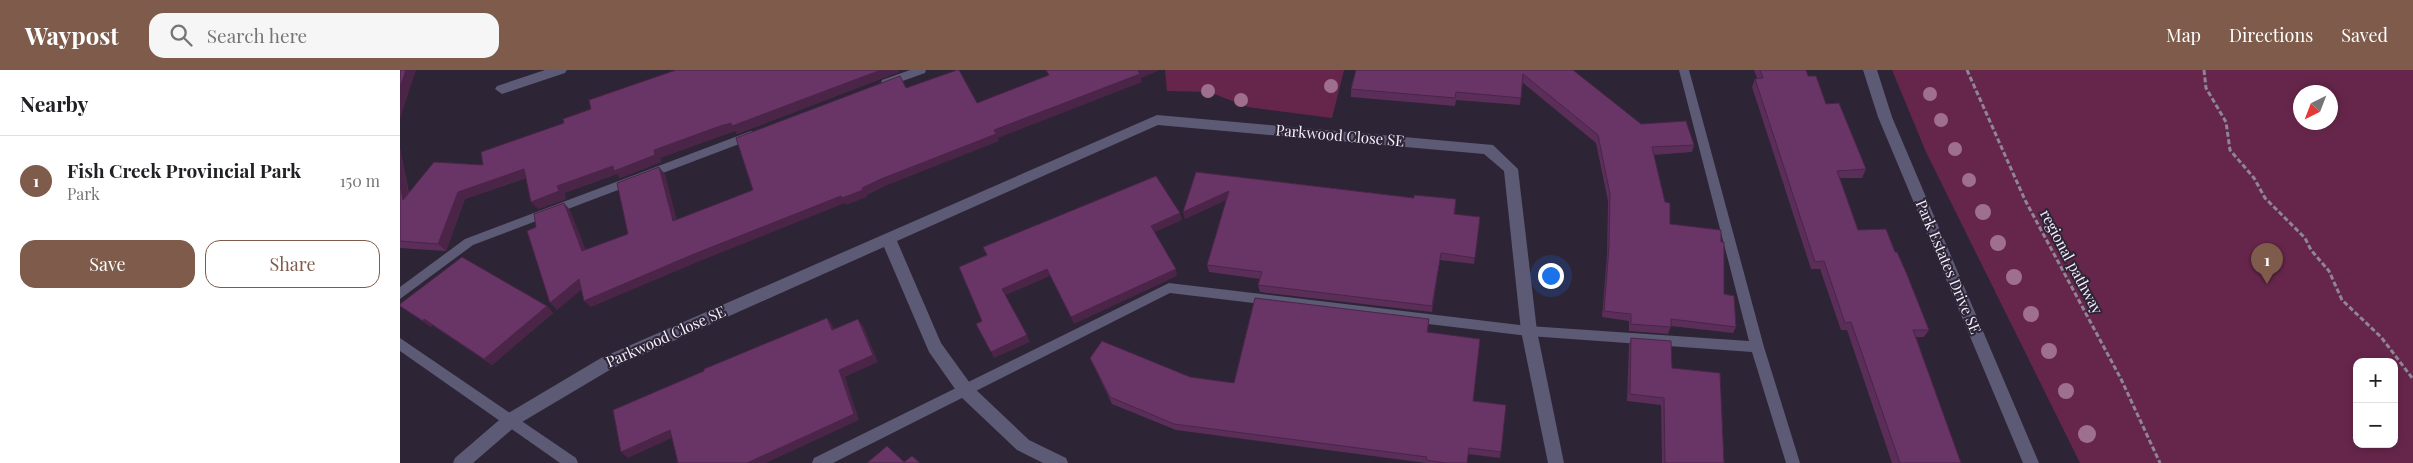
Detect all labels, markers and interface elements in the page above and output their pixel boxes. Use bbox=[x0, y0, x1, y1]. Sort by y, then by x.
search box bbox=[149, 13, 499, 58]
text: Waypost bbox=[25, 19, 119, 51]
icon: search bbox=[167, 21, 195, 49]
text: Search here bbox=[207, 22, 307, 48]
text: Map bbox=[2166, 23, 2201, 47]
text: Directions bbox=[2229, 23, 2313, 47]
text: Saved bbox=[2341, 23, 2388, 47]
north arrow bbox=[2293, 85, 2338, 130]
text: Nearby bbox=[20, 89, 89, 117]
street label: Parkwood Close SE bbox=[1275, 119, 1405, 151]
text: Fish Creek Provincial Park bbox=[67, 157, 301, 183]
text: 1 bbox=[33, 170, 39, 191]
text: 150 m bbox=[340, 170, 380, 191]
text: Park bbox=[67, 183, 100, 204]
street label: Park Estates Drive SE bbox=[1912, 196, 1986, 337]
street label: regional pathway bbox=[2036, 206, 2108, 318]
button: Save bbox=[20, 240, 195, 288]
button: Share bbox=[205, 240, 380, 288]
pin: 1 bbox=[2251, 243, 2283, 284]
your location bbox=[1538, 263, 1564, 289]
street label: Parkwood Close SE bbox=[603, 301, 729, 371]
map controls bbox=[2353, 358, 2398, 448]
button: + bbox=[2353, 358, 2398, 403]
button: − bbox=[2353, 403, 2398, 448]

